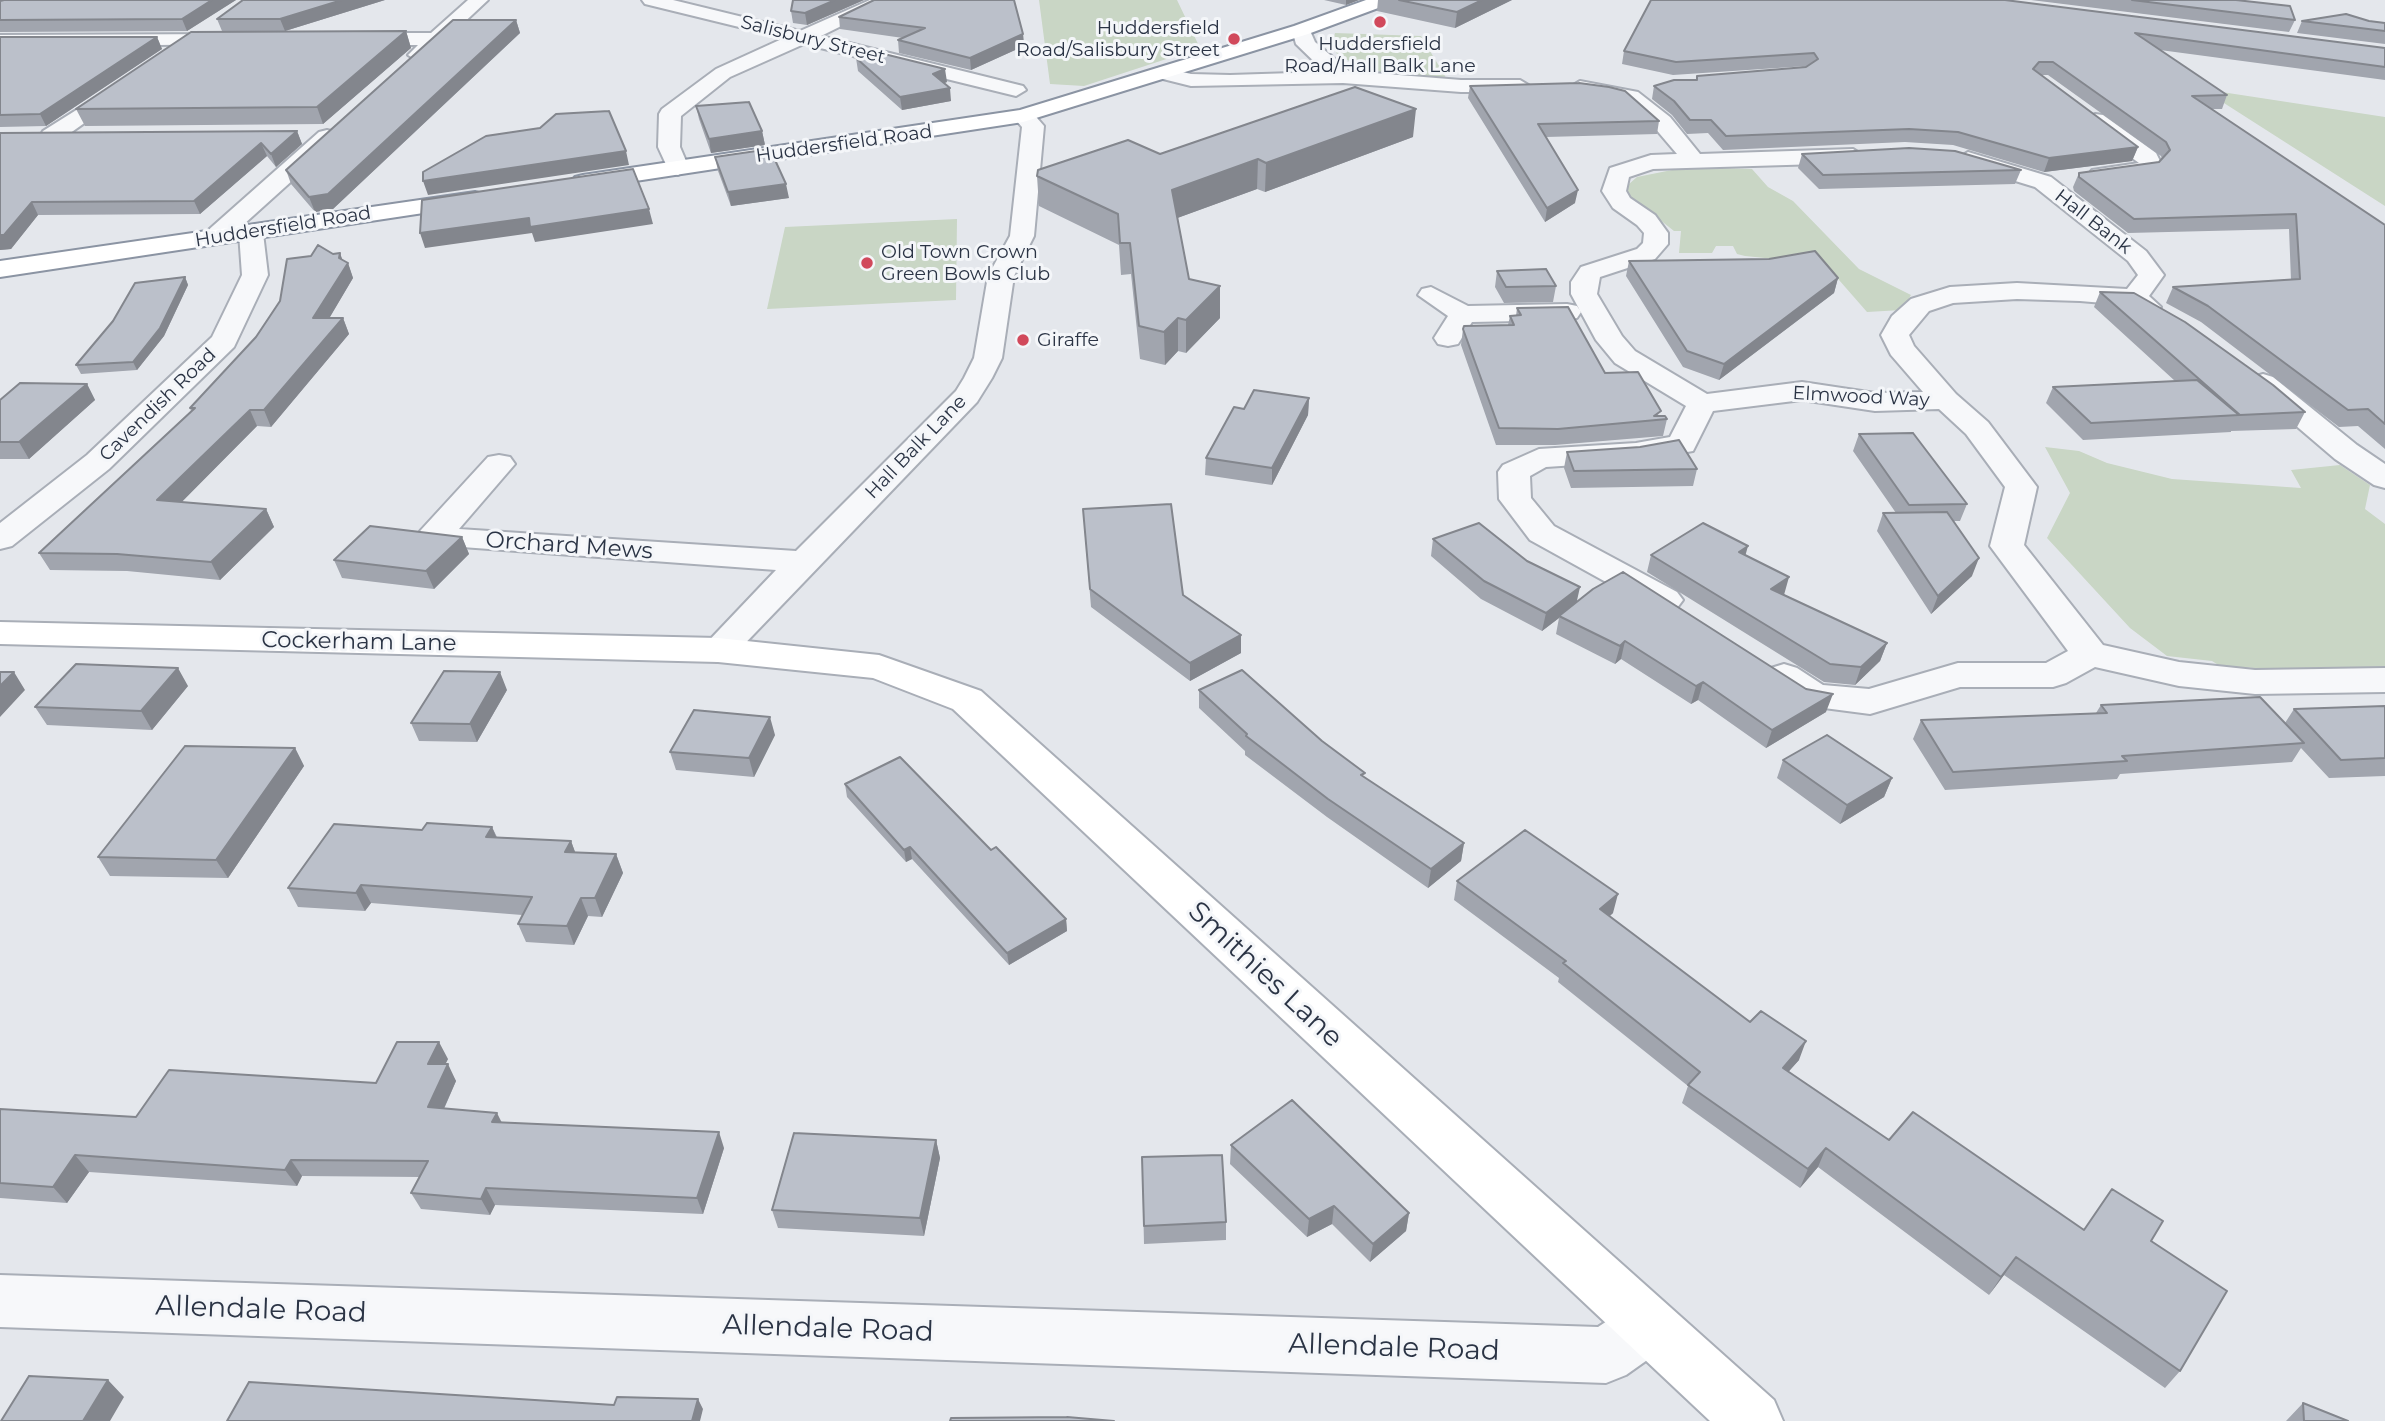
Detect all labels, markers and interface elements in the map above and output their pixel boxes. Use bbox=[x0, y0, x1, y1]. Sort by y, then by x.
street label: Salisbury Street bbox=[738, 11, 888, 69]
marker: Huddersfield Road/Hall Balk Lane bbox=[1372, 14, 1388, 30]
place label: Huddersfield Road/Salisbury Street bbox=[1016, 17, 1220, 61]
marker: Huddersfield Road/Salisbury Street bbox=[1226, 31, 1242, 47]
place label: Huddersfield Road/Hall Balk Lane bbox=[1284, 33, 1476, 77]
street label: Huddersfield Road bbox=[754, 120, 934, 168]
street label: Hall Bank bbox=[2050, 185, 2136, 259]
street label: Huddersfield Road bbox=[193, 202, 373, 252]
place label: Old Town Crown Green Bowls Club bbox=[881, 241, 1050, 285]
marker: Old Town Crown Green Bowls Club bbox=[859, 255, 875, 271]
place label: Giraffe bbox=[1037, 329, 1099, 351]
marker: Giraffe bbox=[1015, 332, 1031, 348]
street label: Cavendish Road bbox=[95, 344, 221, 466]
street label: Elmwood Way bbox=[1792, 382, 1930, 412]
street label: Hall Balk Lane bbox=[861, 390, 971, 504]
street label: Orchard Mews bbox=[484, 526, 654, 566]
street label: Cockerham Lane bbox=[261, 626, 457, 658]
street label: Smithies Lane bbox=[1181, 895, 1349, 1055]
street label: Allendale Road bbox=[155, 1290, 367, 1330]
street label: Allendale Road bbox=[722, 1309, 934, 1349]
street label: Allendale Road bbox=[1288, 1328, 1500, 1368]

